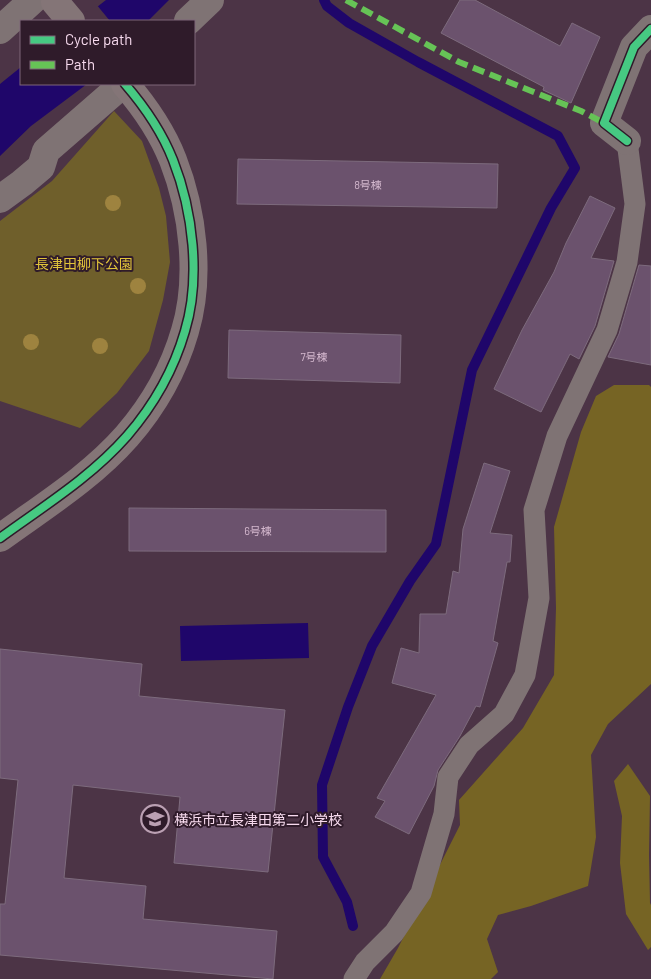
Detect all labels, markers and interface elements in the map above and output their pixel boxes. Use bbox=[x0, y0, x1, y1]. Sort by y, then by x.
legend bbox=[20, 20, 195, 85]
text: Cycle path bbox=[65, 30, 132, 48]
text: Path bbox=[65, 55, 95, 73]
house number: 8号棟 bbox=[354, 178, 382, 191]
park label: 長津田柳下公園 bbox=[35, 255, 133, 272]
house number: 7号棟 bbox=[300, 350, 328, 363]
house number: 6号棟 bbox=[244, 524, 272, 537]
school or university icon: 横浜市立長津田第二小学校 bbox=[140, 804, 170, 834]
place label: 横浜市立長津田第二小学校 bbox=[174, 811, 342, 828]

